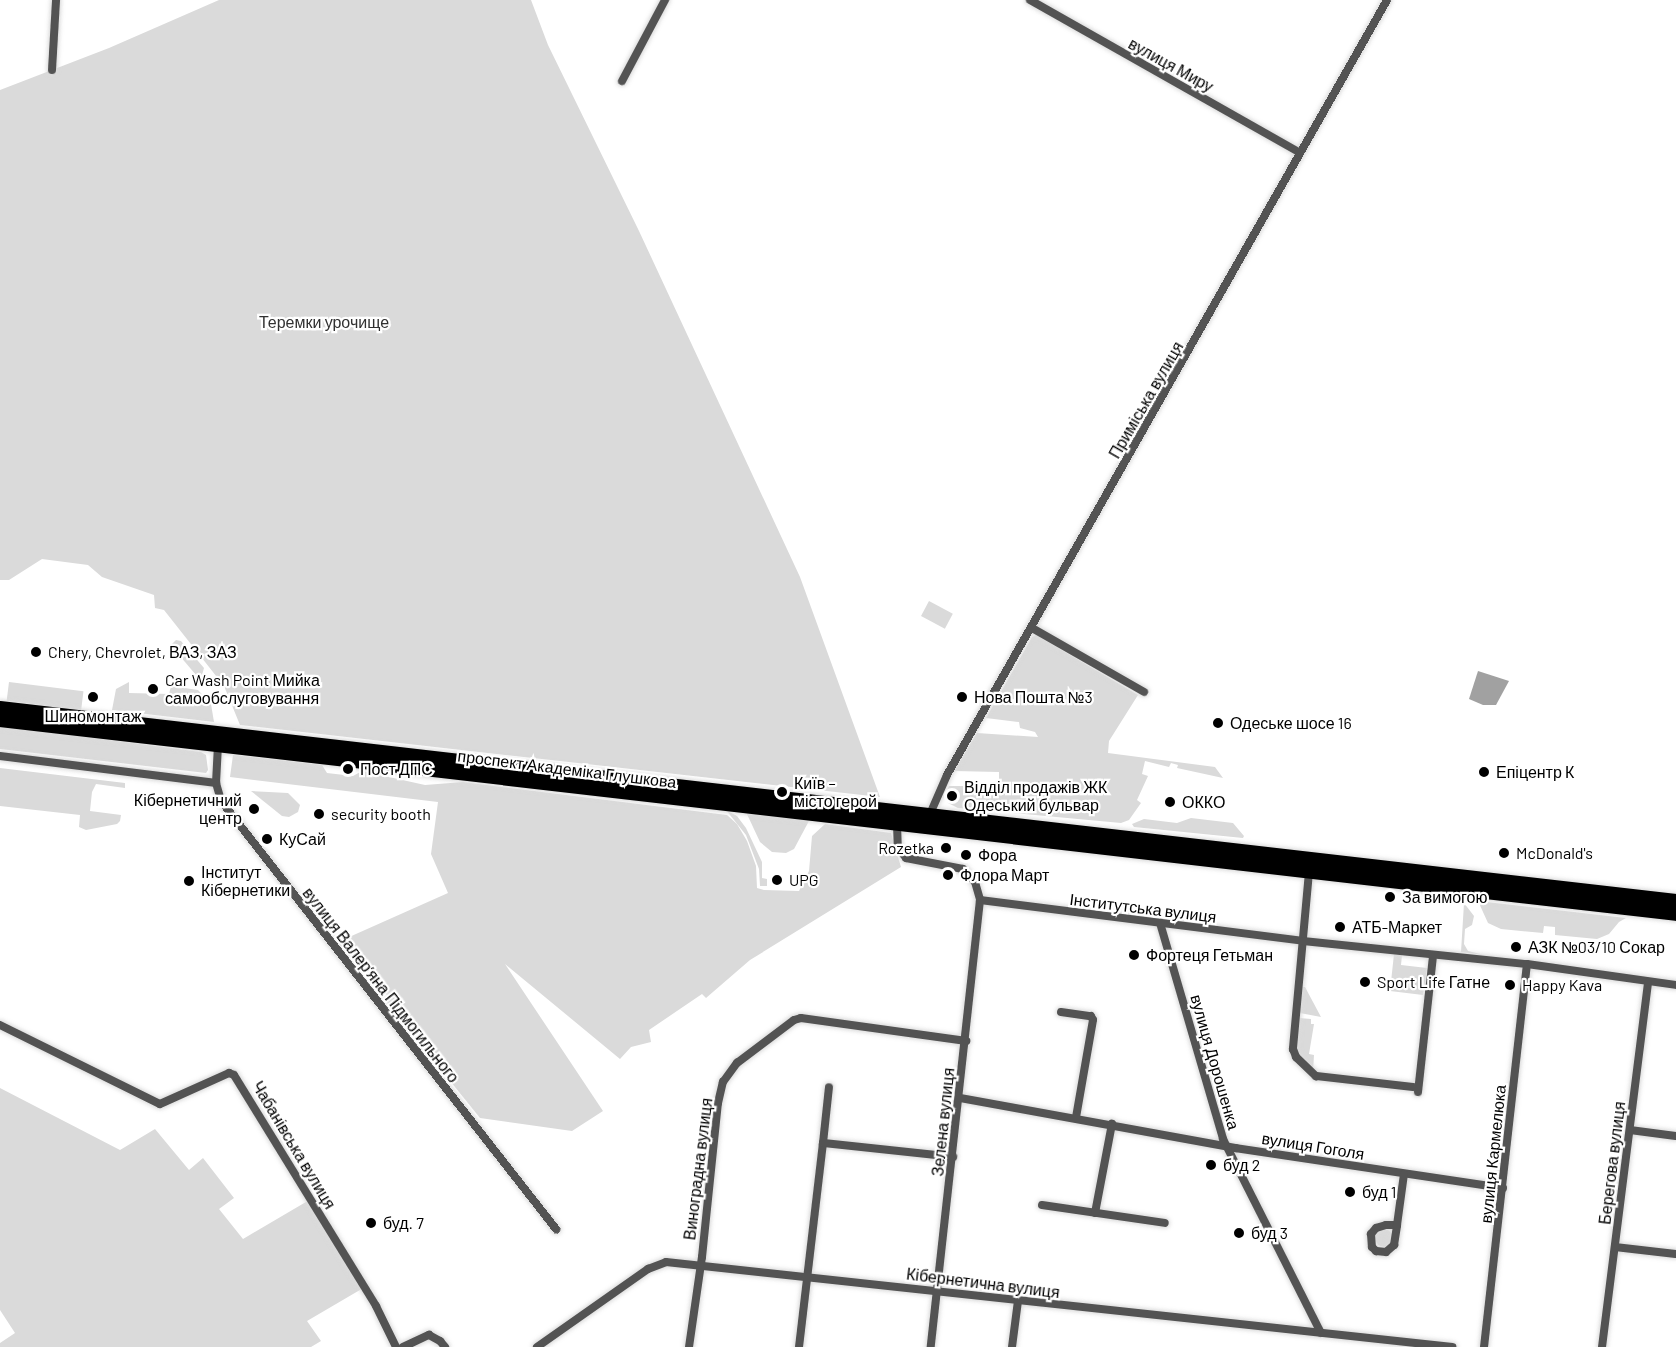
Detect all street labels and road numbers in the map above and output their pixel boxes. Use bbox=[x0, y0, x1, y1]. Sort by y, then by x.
street label: вулиця Миру bbox=[1125, 34, 1217, 96]
street label: Приміська вулиця bbox=[1105, 338, 1187, 462]
street label: проспект Академіка Глушкова bbox=[457, 746, 677, 792]
street label: вулиця Валерʼяна Підмогильного bbox=[299, 884, 463, 1086]
street label: Інститутська вулиця bbox=[1068, 889, 1218, 927]
street label: вулиця Дорошенка bbox=[1187, 992, 1243, 1132]
street label: Зелена вулиця bbox=[928, 1067, 958, 1177]
street label: Чабанівська вулиця bbox=[248, 1078, 340, 1212]
street label: вулиця Кармелюка bbox=[1476, 1084, 1510, 1224]
street label: Виноградна вулиця bbox=[680, 1097, 716, 1241]
street label: Берегова вулиця bbox=[1595, 1100, 1629, 1226]
street label: вулиця Гоголя bbox=[1260, 1128, 1366, 1164]
street label: Кібернетична вулиця bbox=[905, 1264, 1061, 1302]

